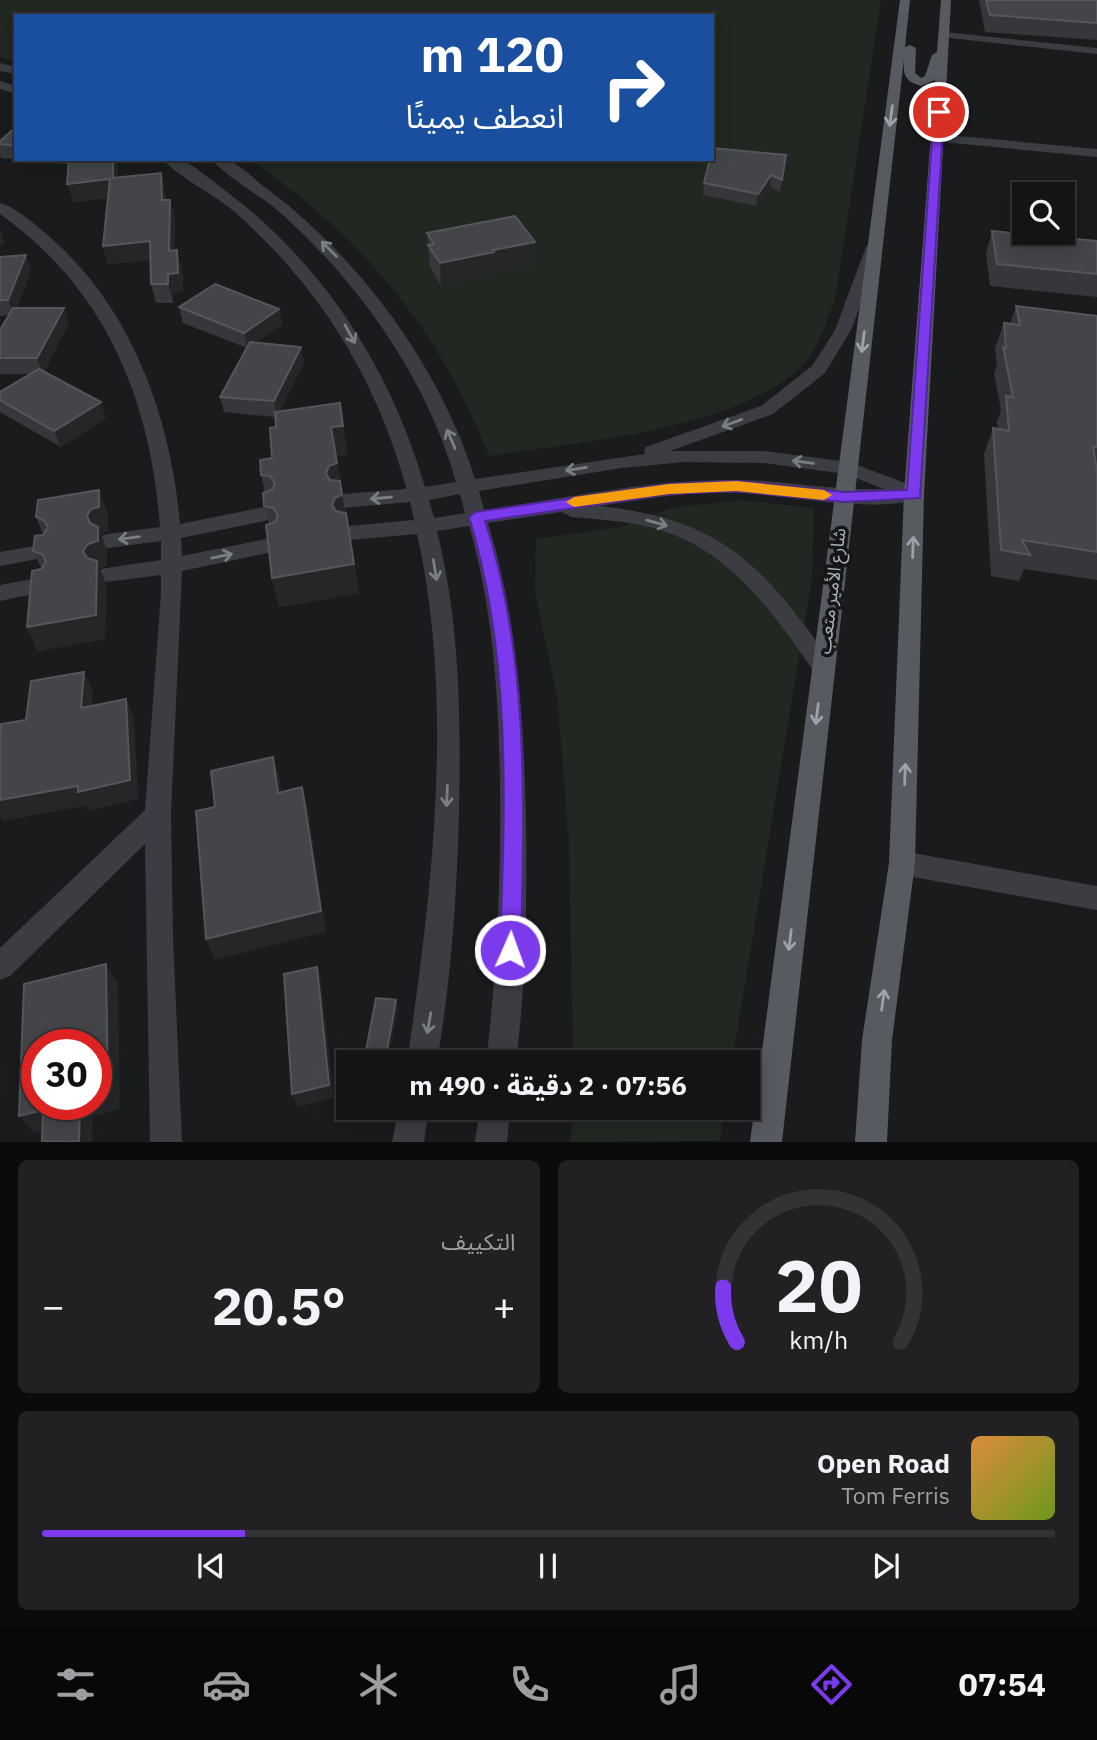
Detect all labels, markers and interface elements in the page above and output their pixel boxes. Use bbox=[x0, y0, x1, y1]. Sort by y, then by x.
text: 120 m bbox=[420, 22, 564, 85]
icon: right bbox=[588, 42, 679, 133]
pin bbox=[909, 82, 969, 142]
icon: arrive bbox=[920, 93, 958, 131]
text: انعطف يمينًا bbox=[405, 95, 564, 137]
one-way arrow bbox=[884, 105, 897, 127]
map controls bbox=[1012, 182, 1075, 245]
button: search bbox=[1012, 182, 1075, 245]
one-way arrow bbox=[320, 240, 337, 257]
one-way arrow bbox=[343, 324, 357, 344]
one-way arrow bbox=[857, 330, 870, 353]
one-way arrow bbox=[721, 418, 743, 430]
one-way arrow bbox=[443, 428, 456, 450]
one-way arrow bbox=[792, 456, 814, 469]
one-way arrow bbox=[565, 463, 588, 476]
one-way arrow bbox=[370, 492, 393, 505]
one-way arrow bbox=[645, 517, 668, 530]
street label: شارع الأمير متعب bbox=[812, 527, 854, 656]
one-way arrow bbox=[119, 532, 141, 545]
one-way arrow bbox=[906, 536, 919, 559]
one-way arrow bbox=[210, 548, 233, 562]
one-way arrow bbox=[429, 558, 442, 581]
one-way arrow bbox=[810, 702, 823, 725]
one-way arrow bbox=[898, 763, 912, 786]
one-way arrow bbox=[440, 785, 453, 808]
position arrow bbox=[473, 913, 547, 987]
one-way arrow bbox=[784, 928, 797, 951]
one-way arrow bbox=[876, 989, 889, 1012]
one-way arrow bbox=[422, 1011, 435, 1034]
speed limit sign: 30 bbox=[21, 1029, 112, 1120]
text: 07:56 · 2 دقيقة · 490 m bbox=[409, 1068, 687, 1102]
text: التكييف bbox=[441, 1226, 516, 1256]
text: 20 bbox=[775, 1238, 862, 1333]
text: 20.5° bbox=[212, 1272, 346, 1339]
text: − bbox=[42, 1281, 65, 1330]
text: + bbox=[493, 1281, 515, 1330]
text: km/h bbox=[789, 1323, 848, 1356]
text: Open Road bbox=[817, 1446, 950, 1480]
text: Tom Ferris bbox=[841, 1480, 950, 1510]
icon: previous bbox=[192, 1547, 230, 1585]
icon: pause bbox=[529, 1547, 567, 1585]
icon: next bbox=[867, 1547, 905, 1585]
icon: filters bbox=[51, 1660, 100, 1709]
icon: car bbox=[202, 1660, 251, 1709]
icon: climate bbox=[354, 1660, 403, 1709]
icon: phone bbox=[505, 1660, 554, 1709]
icon: music bbox=[656, 1660, 705, 1709]
icon: directions bbox=[807, 1660, 856, 1709]
text: 07:54 bbox=[959, 1663, 1046, 1705]

